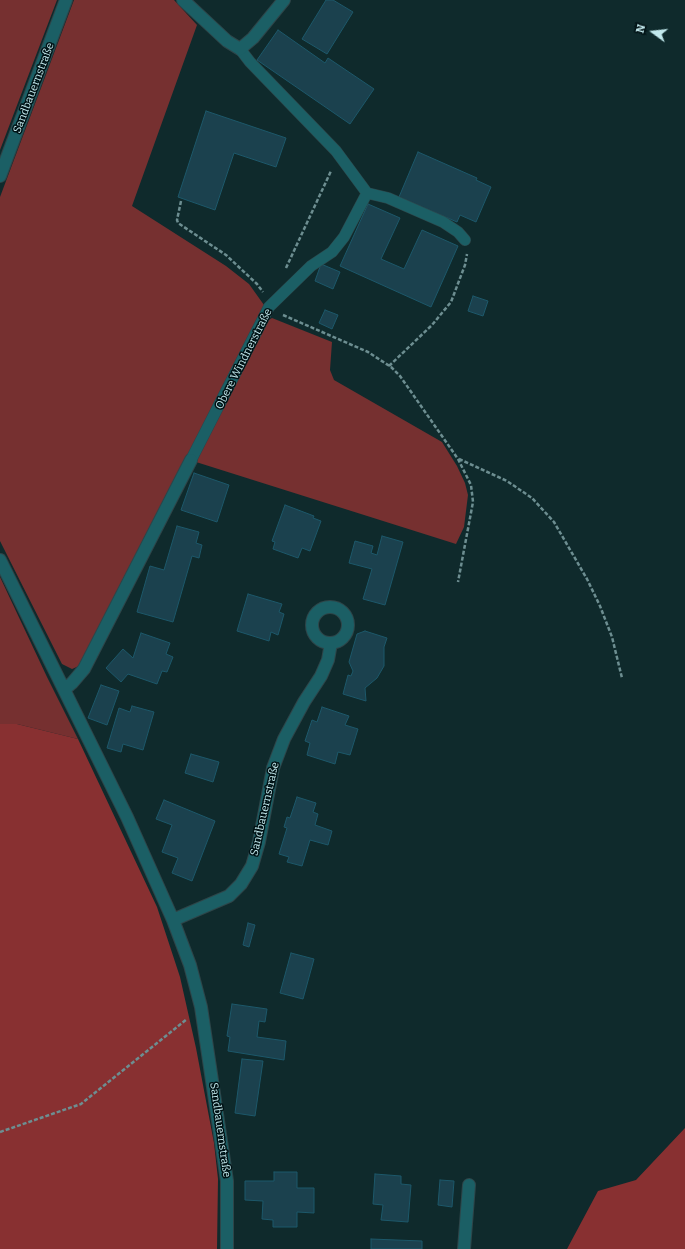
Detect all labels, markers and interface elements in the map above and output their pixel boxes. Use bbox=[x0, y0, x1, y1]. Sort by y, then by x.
north arrow bbox=[633, 12, 673, 52]
text: N bbox=[634, 23, 648, 35]
street label: Sandbauernstraße bbox=[11, 41, 57, 135]
street label: Obere Windnerstraße bbox=[213, 306, 275, 412]
street label: Sandbauernstraße bbox=[248, 761, 282, 857]
street label: Sandbauernstraße bbox=[207, 1082, 233, 1178]

